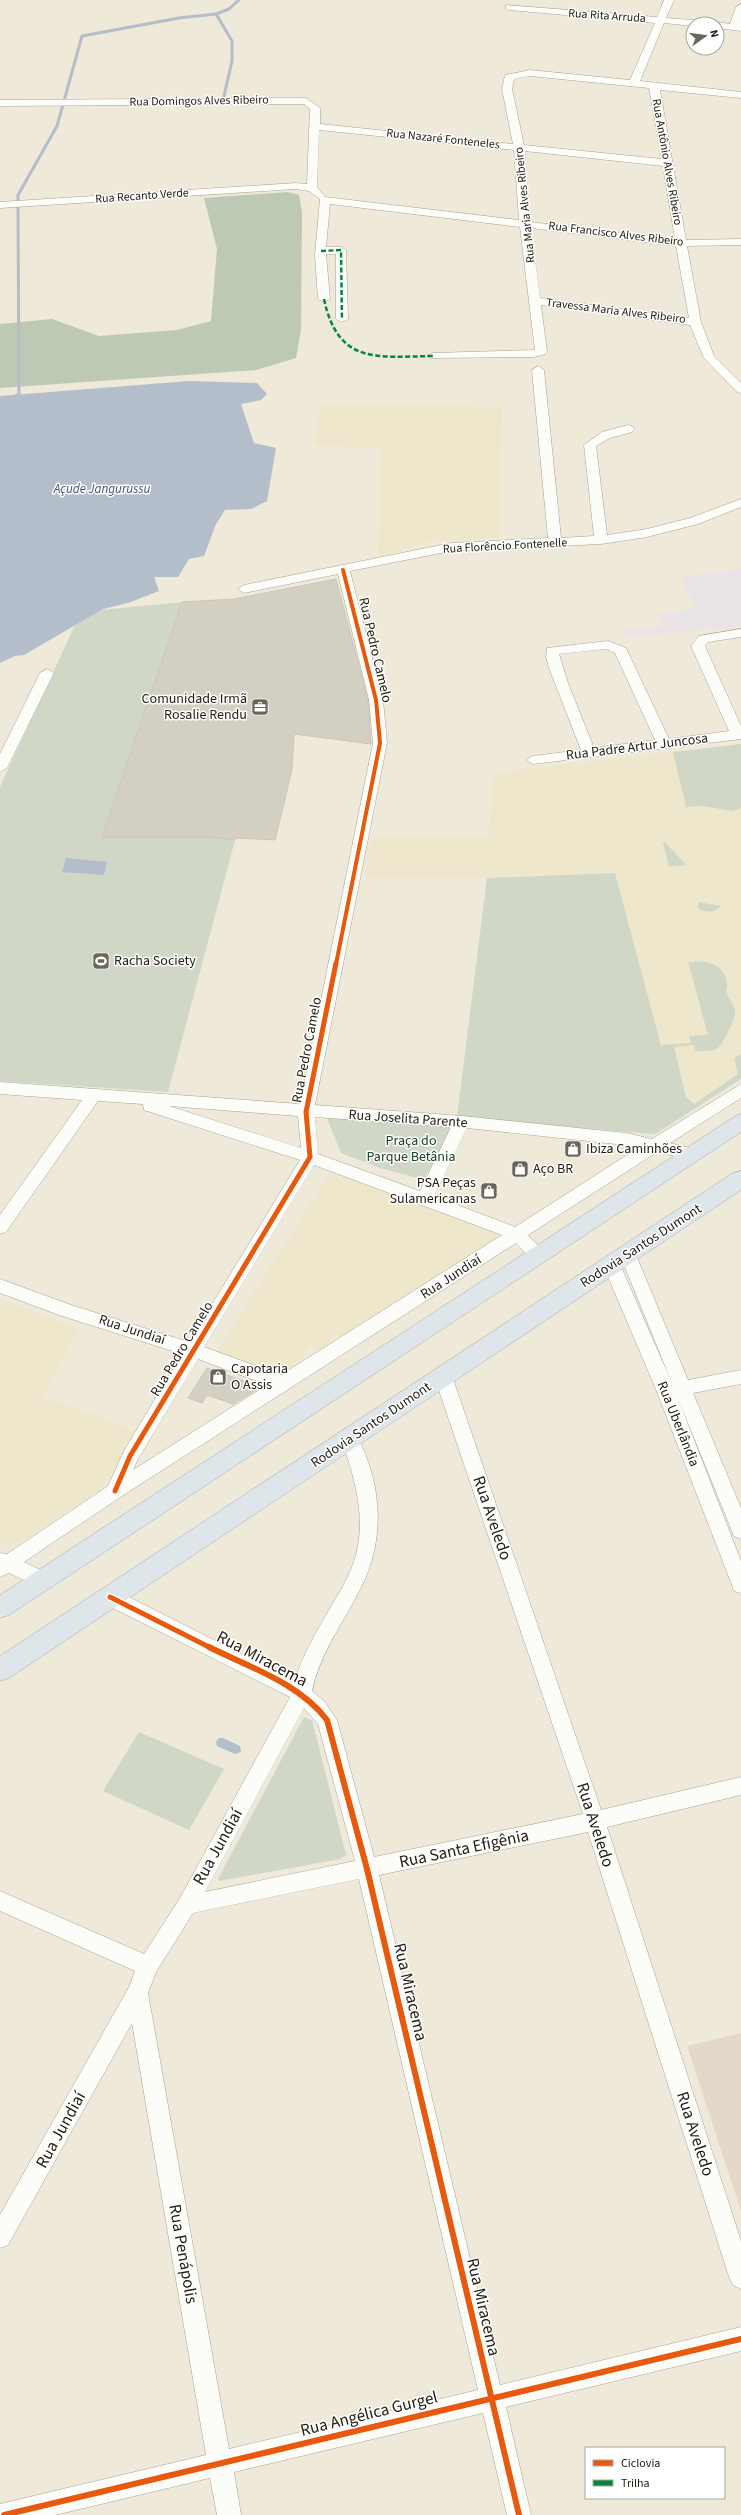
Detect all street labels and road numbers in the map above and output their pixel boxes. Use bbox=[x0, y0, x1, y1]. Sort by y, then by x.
street label: Rua Rita Arruda bbox=[568, 5, 646, 27]
street label: Rua Domingos Alves Ribeiro bbox=[129, 91, 269, 111]
street label: Rua Antônio Alves Ribeiro bbox=[648, 97, 686, 227]
street label: Rua Nazaré Fonteneles bbox=[385, 125, 501, 153]
street label: Rua Maria Alves Ribeiro bbox=[510, 146, 540, 264]
street label: Rua Recanto Verde bbox=[95, 184, 189, 208]
street label: Rua Francisco Alves Ribeiro bbox=[547, 217, 685, 251]
street label: Travessa Maria Alves Ribeiro bbox=[545, 294, 687, 328]
street label: Rua Florêncio Fontenelle bbox=[442, 534, 568, 558]
street label: Rua Pedro Camelo bbox=[353, 595, 397, 705]
street label: Rua Padre Artur Juncosa bbox=[565, 728, 709, 766]
street label: Rua Pedro Camelo bbox=[287, 995, 327, 1105]
street label: Rua Joselita Parente bbox=[348, 1105, 468, 1133]
street label: Rodovia Santos Dumont bbox=[576, 1199, 706, 1293]
street label: Rua Jundiaí bbox=[417, 1249, 486, 1304]
street label: Rua Pedro Camelo bbox=[146, 1298, 218, 1400]
street label: Rua Jundiaí bbox=[96, 1310, 168, 1350]
street label: Rodovia Santos Dumont bbox=[307, 1377, 435, 1473]
street label: Rua Uberlândia bbox=[652, 1378, 704, 1470]
street label: Rua Aveledo bbox=[466, 1473, 518, 1563]
street label: Rua Miracema bbox=[212, 1625, 312, 1693]
street label: Rua Aveledo bbox=[570, 1780, 620, 1870]
street label: Rua Jundiaí bbox=[187, 1804, 249, 1890]
street label: Rua Santa Efigênia bbox=[397, 1824, 531, 1874]
street label: Rua Miracema bbox=[387, 1941, 433, 2043]
street label: Rua Jundiaí bbox=[30, 2087, 92, 2173]
street label: Rua Aveledo bbox=[670, 2089, 720, 2179]
street label: Rua Penápolis bbox=[162, 2202, 204, 2306]
street label: Rua Miracema bbox=[460, 2256, 506, 2358]
street label: Rua Angélica Gurgel bbox=[298, 2385, 440, 2443]

